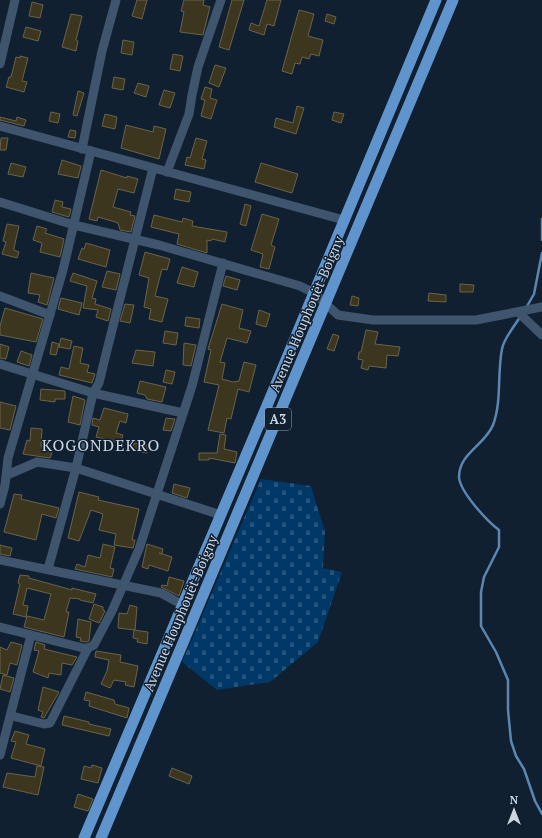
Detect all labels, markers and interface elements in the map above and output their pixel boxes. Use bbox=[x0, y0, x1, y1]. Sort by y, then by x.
street label: Avenue Houphouët-Boigny bbox=[264, 232, 348, 395]
road number: A3 bbox=[265, 408, 291, 430]
district label: KOGONDEKRO bbox=[42, 434, 160, 456]
street label: Avenue Houphouët-Boigny bbox=[138, 531, 222, 694]
north arrow bbox=[494, 790, 534, 830]
text: N bbox=[510, 793, 519, 807]

